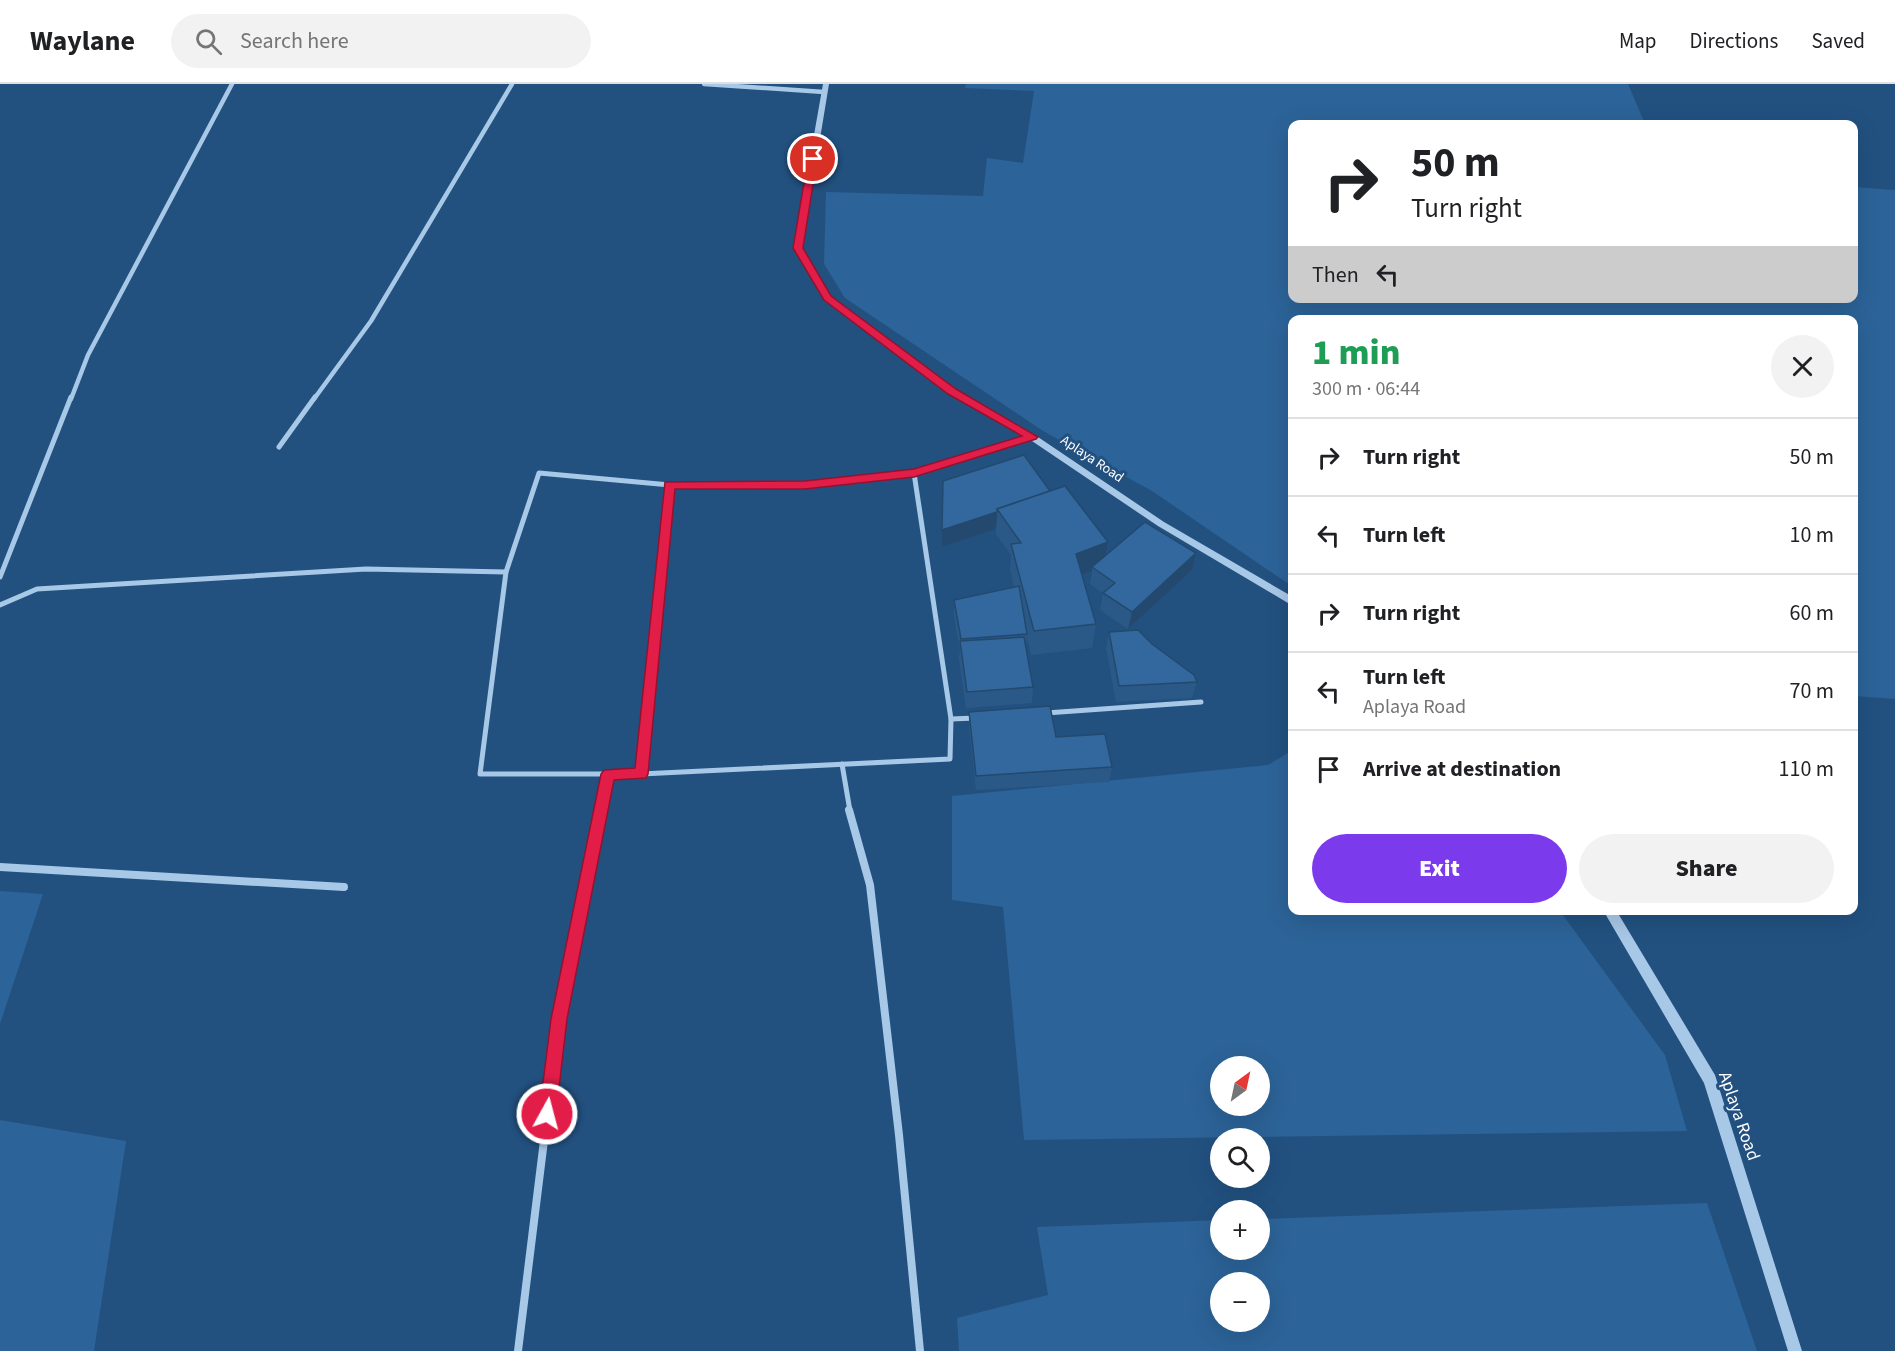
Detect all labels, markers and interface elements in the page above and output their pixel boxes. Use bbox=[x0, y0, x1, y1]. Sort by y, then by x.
search box bbox=[171, 14, 591, 68]
text: Waylane bbox=[30, 21, 135, 61]
icon: search bbox=[192, 25, 225, 58]
text: Search here bbox=[240, 25, 349, 57]
text: Map bbox=[1619, 26, 1657, 56]
text: Directions bbox=[1690, 26, 1778, 56]
text: Saved bbox=[1811, 26, 1865, 56]
pin bbox=[787, 133, 838, 184]
text: 50 m bbox=[1411, 133, 1500, 193]
icon: arrive bbox=[796, 142, 829, 175]
icon: right bbox=[1312, 144, 1390, 222]
text: Turn right bbox=[1411, 189, 1522, 228]
icon: left bbox=[1371, 258, 1404, 291]
text: Then bbox=[1312, 259, 1359, 291]
text: 1 min bbox=[1312, 327, 1400, 378]
button: close bbox=[1771, 335, 1834, 398]
text: 300 m · 06:44 bbox=[1312, 375, 1420, 403]
street label: Aplaya Road bbox=[1056, 431, 1128, 487]
icon: right bbox=[1312, 441, 1345, 474]
text: Turn right bbox=[1363, 441, 1460, 473]
text: 50 m bbox=[1789, 441, 1834, 473]
icon: left bbox=[1312, 519, 1345, 552]
text: Turn left bbox=[1363, 519, 1445, 551]
text: 10 m bbox=[1789, 519, 1834, 551]
icon: right bbox=[1312, 597, 1345, 630]
text: Turn right bbox=[1363, 597, 1460, 629]
text: 60 m bbox=[1789, 597, 1834, 629]
text: Turn left bbox=[1363, 661, 1445, 693]
icon: left bbox=[1312, 675, 1345, 708]
text: 70 m bbox=[1789, 675, 1834, 707]
text: Aplaya Road bbox=[1363, 693, 1466, 721]
icon: arrive bbox=[1312, 753, 1345, 786]
text: Arrive at destination bbox=[1363, 753, 1561, 785]
text: 110 m bbox=[1779, 753, 1834, 785]
button: Exit bbox=[1312, 834, 1567, 903]
button: Share bbox=[1579, 834, 1834, 903]
north arrow bbox=[1210, 1056, 1270, 1116]
map controls bbox=[1210, 1056, 1270, 1332]
street label: Aplaya Road bbox=[1712, 1068, 1766, 1164]
position arrow bbox=[515, 1082, 579, 1146]
button: search bbox=[1210, 1128, 1270, 1188]
button: + bbox=[1210, 1200, 1270, 1260]
button: − bbox=[1210, 1272, 1270, 1332]

